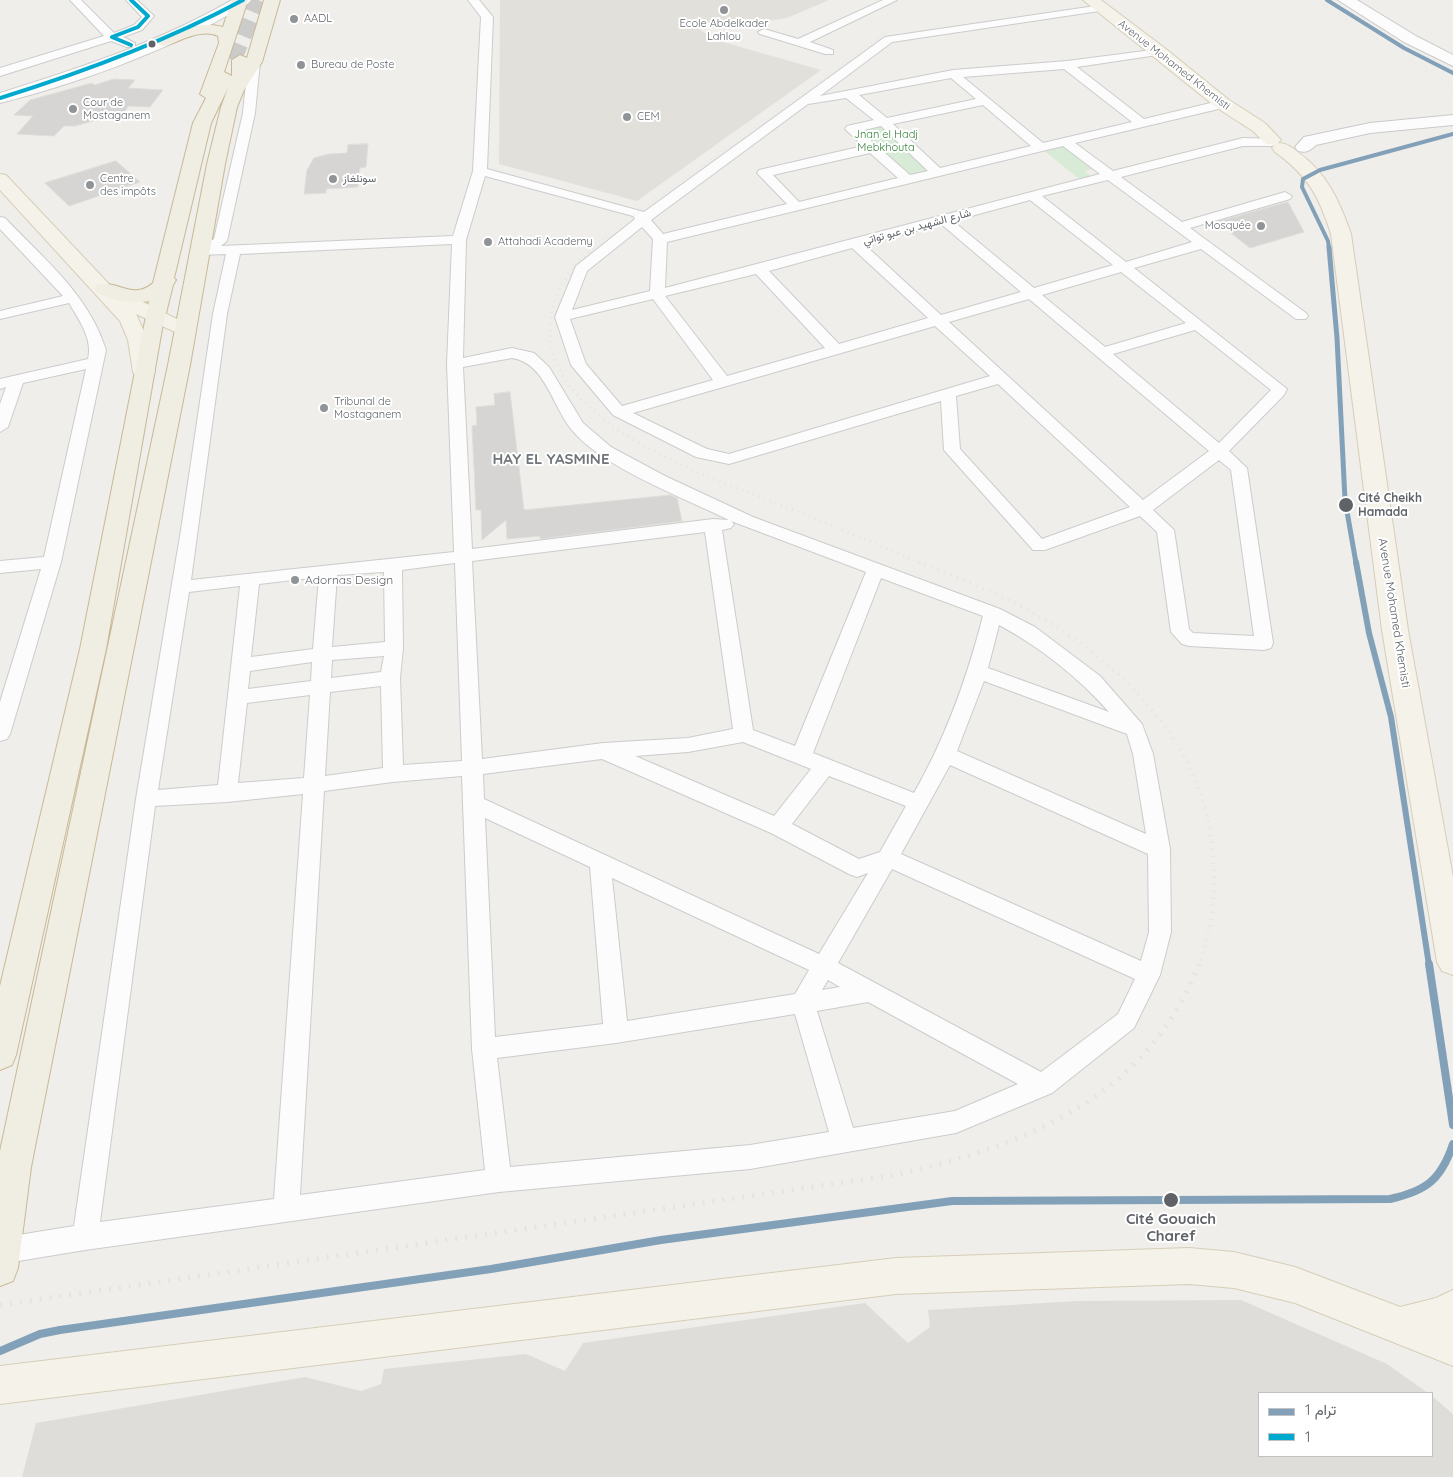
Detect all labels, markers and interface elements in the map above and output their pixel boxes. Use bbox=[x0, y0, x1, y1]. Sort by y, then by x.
marker: Ecole Abdelkader Lahlou bbox=[718, 4, 730, 16]
place label: AADL bbox=[304, 12, 332, 26]
marker: AADL bbox=[288, 13, 300, 25]
place label: Ecole Abdelkader Lahlou bbox=[680, 17, 768, 43]
street label: Avenue Mohamed Khemisti bbox=[1115, 17, 1233, 113]
unlabelled marker bbox=[147, 39, 157, 49]
place label: Bureau de Poste bbox=[311, 58, 395, 72]
marker: Bureau de Poste bbox=[295, 59, 307, 71]
place label: Cour de Mostaganem bbox=[83, 96, 150, 122]
marker: Cour de Mostaganem bbox=[67, 103, 79, 115]
place label: CEM bbox=[637, 110, 660, 124]
marker: CEM bbox=[621, 111, 633, 123]
park label: Jnan el Hadj Mebkhouta bbox=[854, 128, 918, 154]
place label: Centre des impôts bbox=[100, 172, 156, 198]
place label: سونلغاز bbox=[343, 172, 376, 186]
marker: سونلغاز bbox=[327, 173, 339, 185]
marker: Centre des impôts bbox=[84, 179, 96, 191]
street label: شارع الشهيد بن عبو تواتي bbox=[861, 206, 973, 248]
place label: Mosquée bbox=[1205, 219, 1251, 233]
marker: Mosquée bbox=[1255, 220, 1267, 232]
place label: Attahadi Academy bbox=[498, 235, 593, 249]
marker: Attahadi Academy bbox=[482, 236, 494, 248]
place label: Tribunal de Mostaganem bbox=[334, 395, 401, 421]
marker: Tribunal de Mostaganem bbox=[318, 402, 330, 414]
district label: HAY EL YASMINE bbox=[493, 450, 609, 468]
place label: Cité Cheikh Hamada bbox=[1358, 491, 1422, 519]
marker: Cité Cheikh Hamada bbox=[1337, 496, 1355, 514]
street label: Avenue Mohamed Khemisti bbox=[1375, 537, 1413, 689]
place label: Adornas Design bbox=[305, 573, 393, 587]
marker: Adornas Design bbox=[289, 574, 301, 586]
marker: Cité Gouaich Charef bbox=[1162, 1191, 1180, 1209]
place label: Cité Gouaich Charef bbox=[1126, 1210, 1216, 1245]
legend bbox=[1258, 1392, 1433, 1457]
text: ترام 1 bbox=[1305, 1400, 1336, 1419]
text: 1 bbox=[1305, 1427, 1311, 1446]

